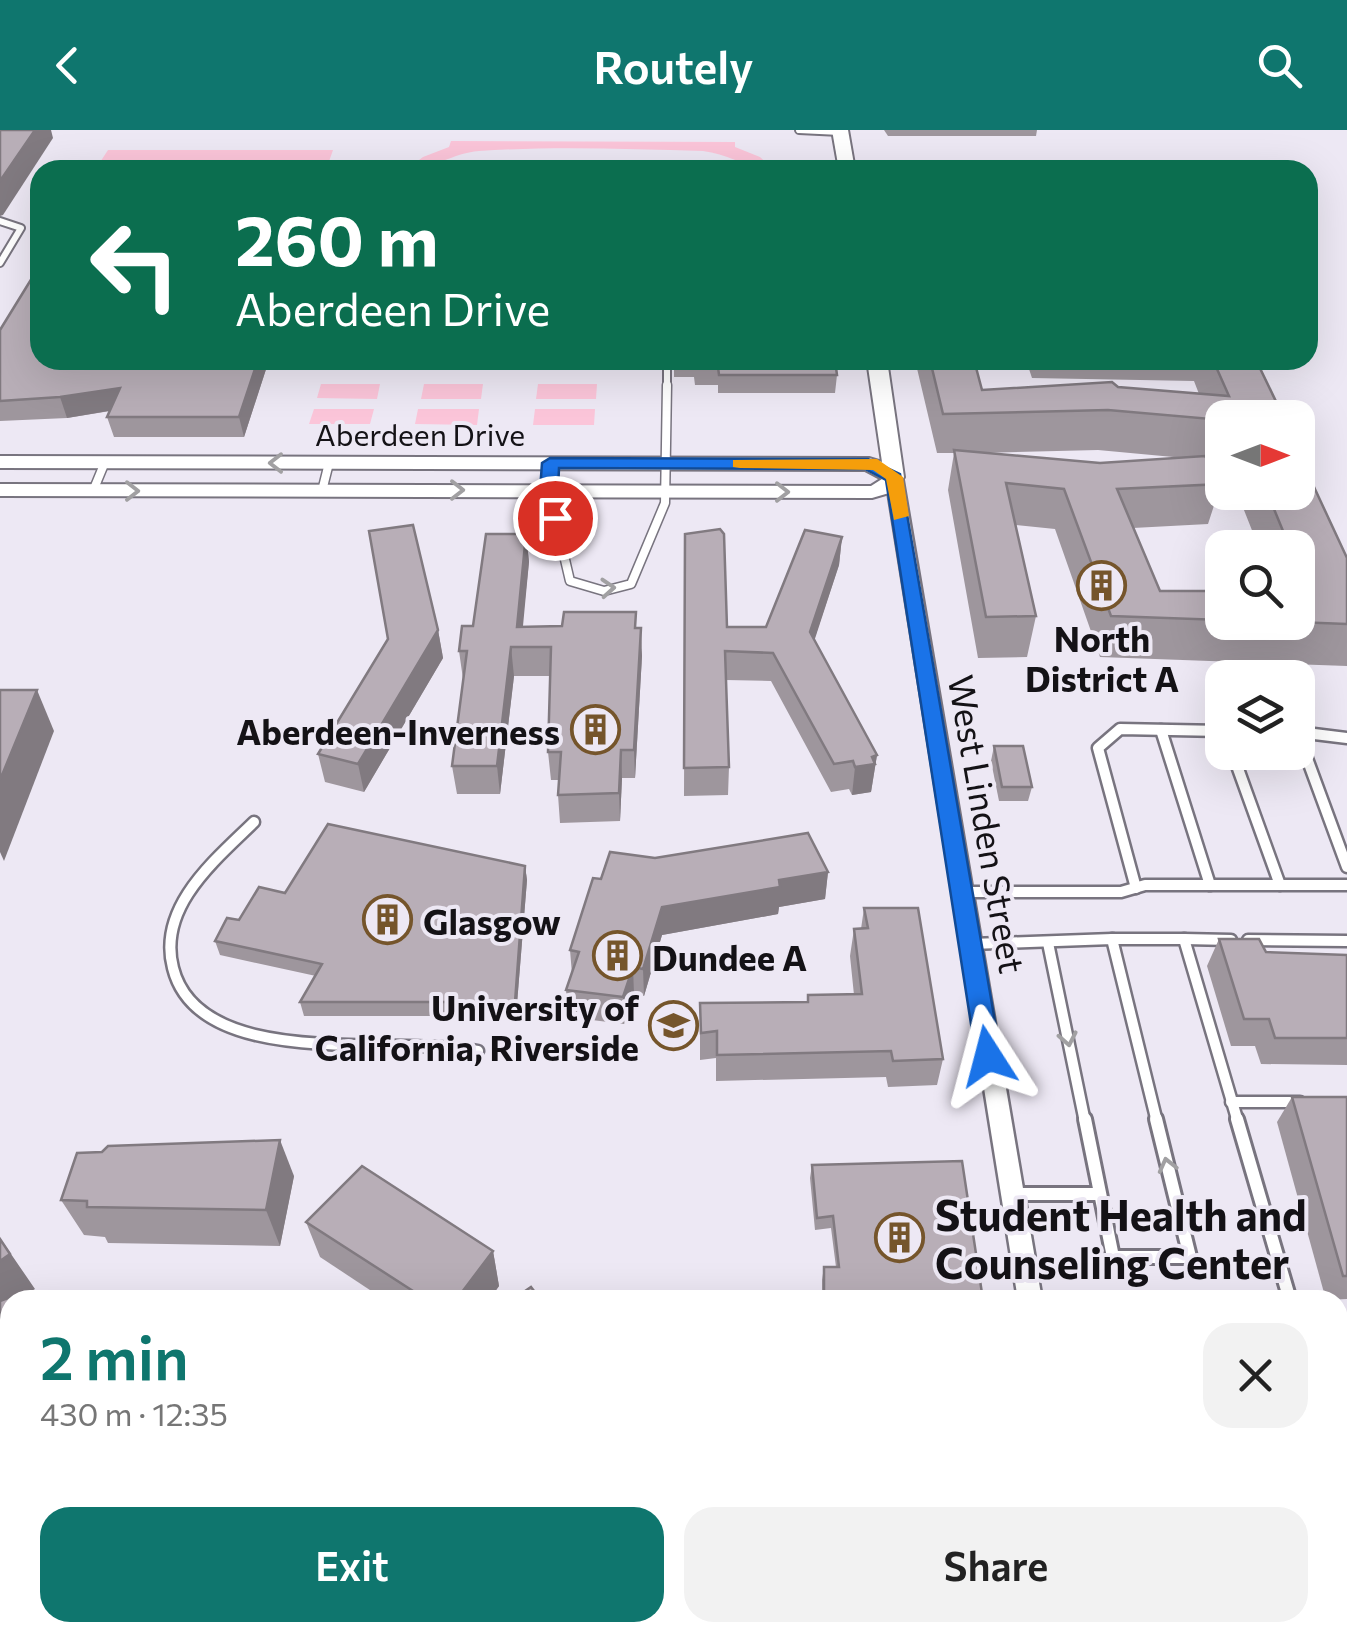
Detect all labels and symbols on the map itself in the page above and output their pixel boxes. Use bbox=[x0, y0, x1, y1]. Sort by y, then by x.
north arrow bbox=[1205, 400, 1315, 510]
street label: Aberdeen Drive bbox=[315, 415, 525, 452]
one-way arrow bbox=[267, 452, 282, 474]
pin bbox=[513, 476, 598, 561]
one-way arrow bbox=[126, 480, 141, 502]
one-way arrow bbox=[450, 480, 466, 501]
one-way arrow bbox=[776, 481, 791, 503]
building icon: North District A bbox=[1076, 559, 1128, 611]
one-way arrow bbox=[600, 578, 616, 600]
place label: North District A bbox=[1025, 616, 1179, 699]
street label: West Linden Street bbox=[941, 672, 1035, 976]
building icon: Aberdeen-Inverness bbox=[569, 704, 621, 756]
place label: Aberdeen-Inverness bbox=[236, 709, 560, 752]
building icon: Glasgow bbox=[362, 894, 414, 946]
place label: Glasgow bbox=[423, 899, 561, 942]
building icon: Dundee A bbox=[591, 930, 643, 982]
place label: Dundee A bbox=[652, 935, 807, 978]
place label: University of California, Riverside bbox=[315, 985, 640, 1068]
school or university icon: University of California, Riverside bbox=[648, 1000, 700, 1052]
position arrow bbox=[936, 1004, 1040, 1108]
one-way arrow bbox=[1056, 1030, 1077, 1047]
one-way arrow bbox=[1158, 1157, 1179, 1174]
place label: Student Health and Counseling Center bbox=[935, 1188, 1307, 1288]
building icon: Student Health and Counseling Center bbox=[874, 1212, 926, 1264]

